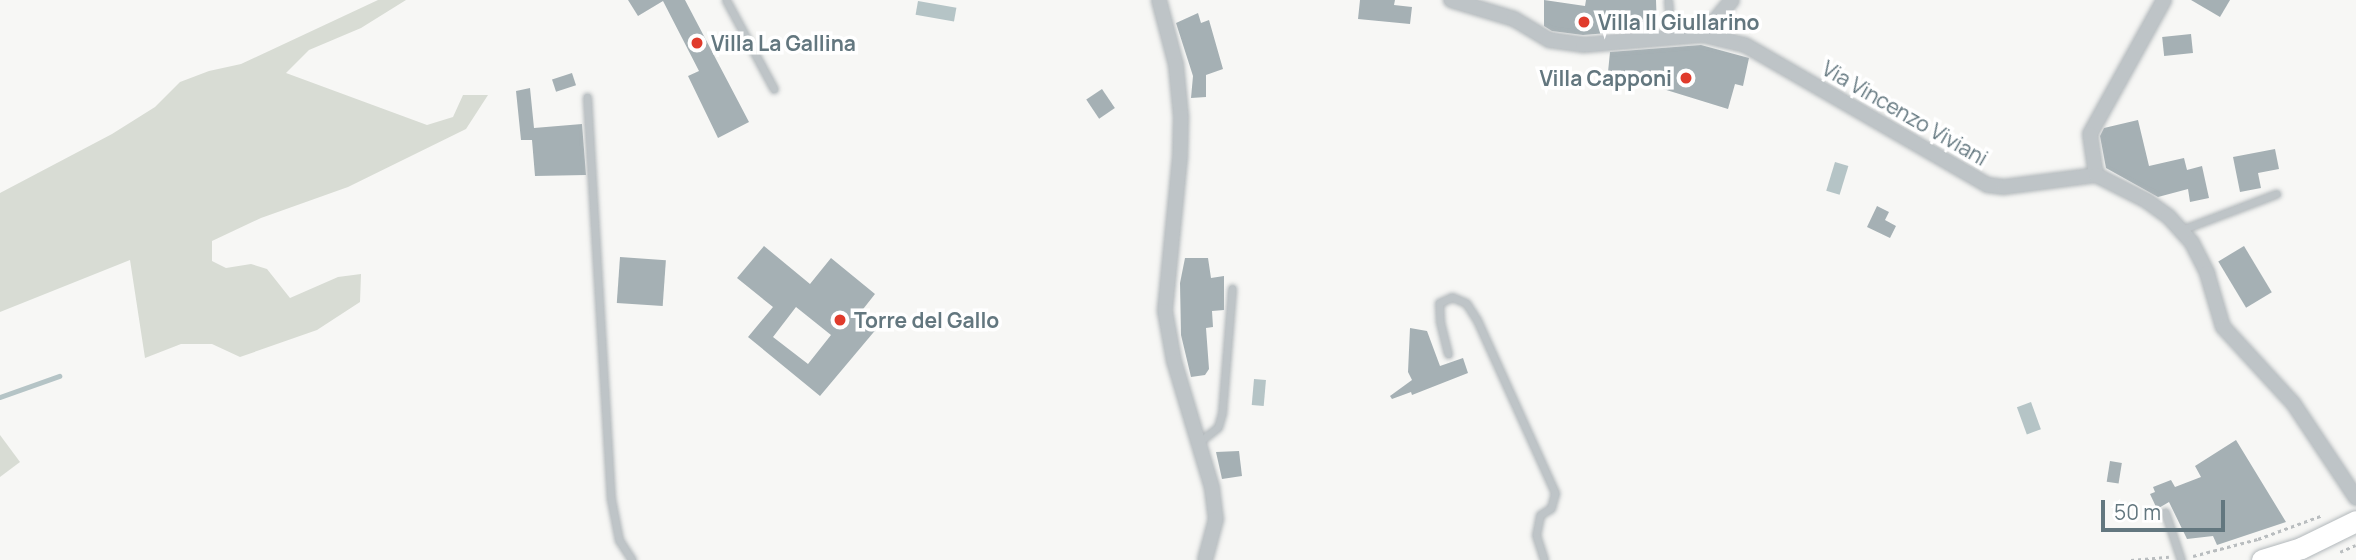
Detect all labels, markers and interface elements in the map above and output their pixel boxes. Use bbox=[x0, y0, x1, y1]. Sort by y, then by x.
place label: Villa Il Giullarino bbox=[1598, 9, 1759, 35]
marker: Villa Il Giullarino bbox=[1576, 14, 1592, 30]
place label: Villa La Gallina bbox=[711, 30, 856, 56]
marker: Villa La Gallina bbox=[689, 35, 705, 51]
street label: Via Vincenzo Viviani bbox=[1818, 55, 1992, 171]
place label: Villa Capponi bbox=[1540, 65, 1672, 91]
marker: Villa Capponi bbox=[1678, 70, 1694, 86]
place label: Torre del Gallo bbox=[854, 307, 999, 333]
marker: Torre del Gallo bbox=[832, 312, 848, 328]
scale bar bbox=[2104, 486, 2228, 530]
text: 50 m bbox=[2114, 498, 2161, 526]

